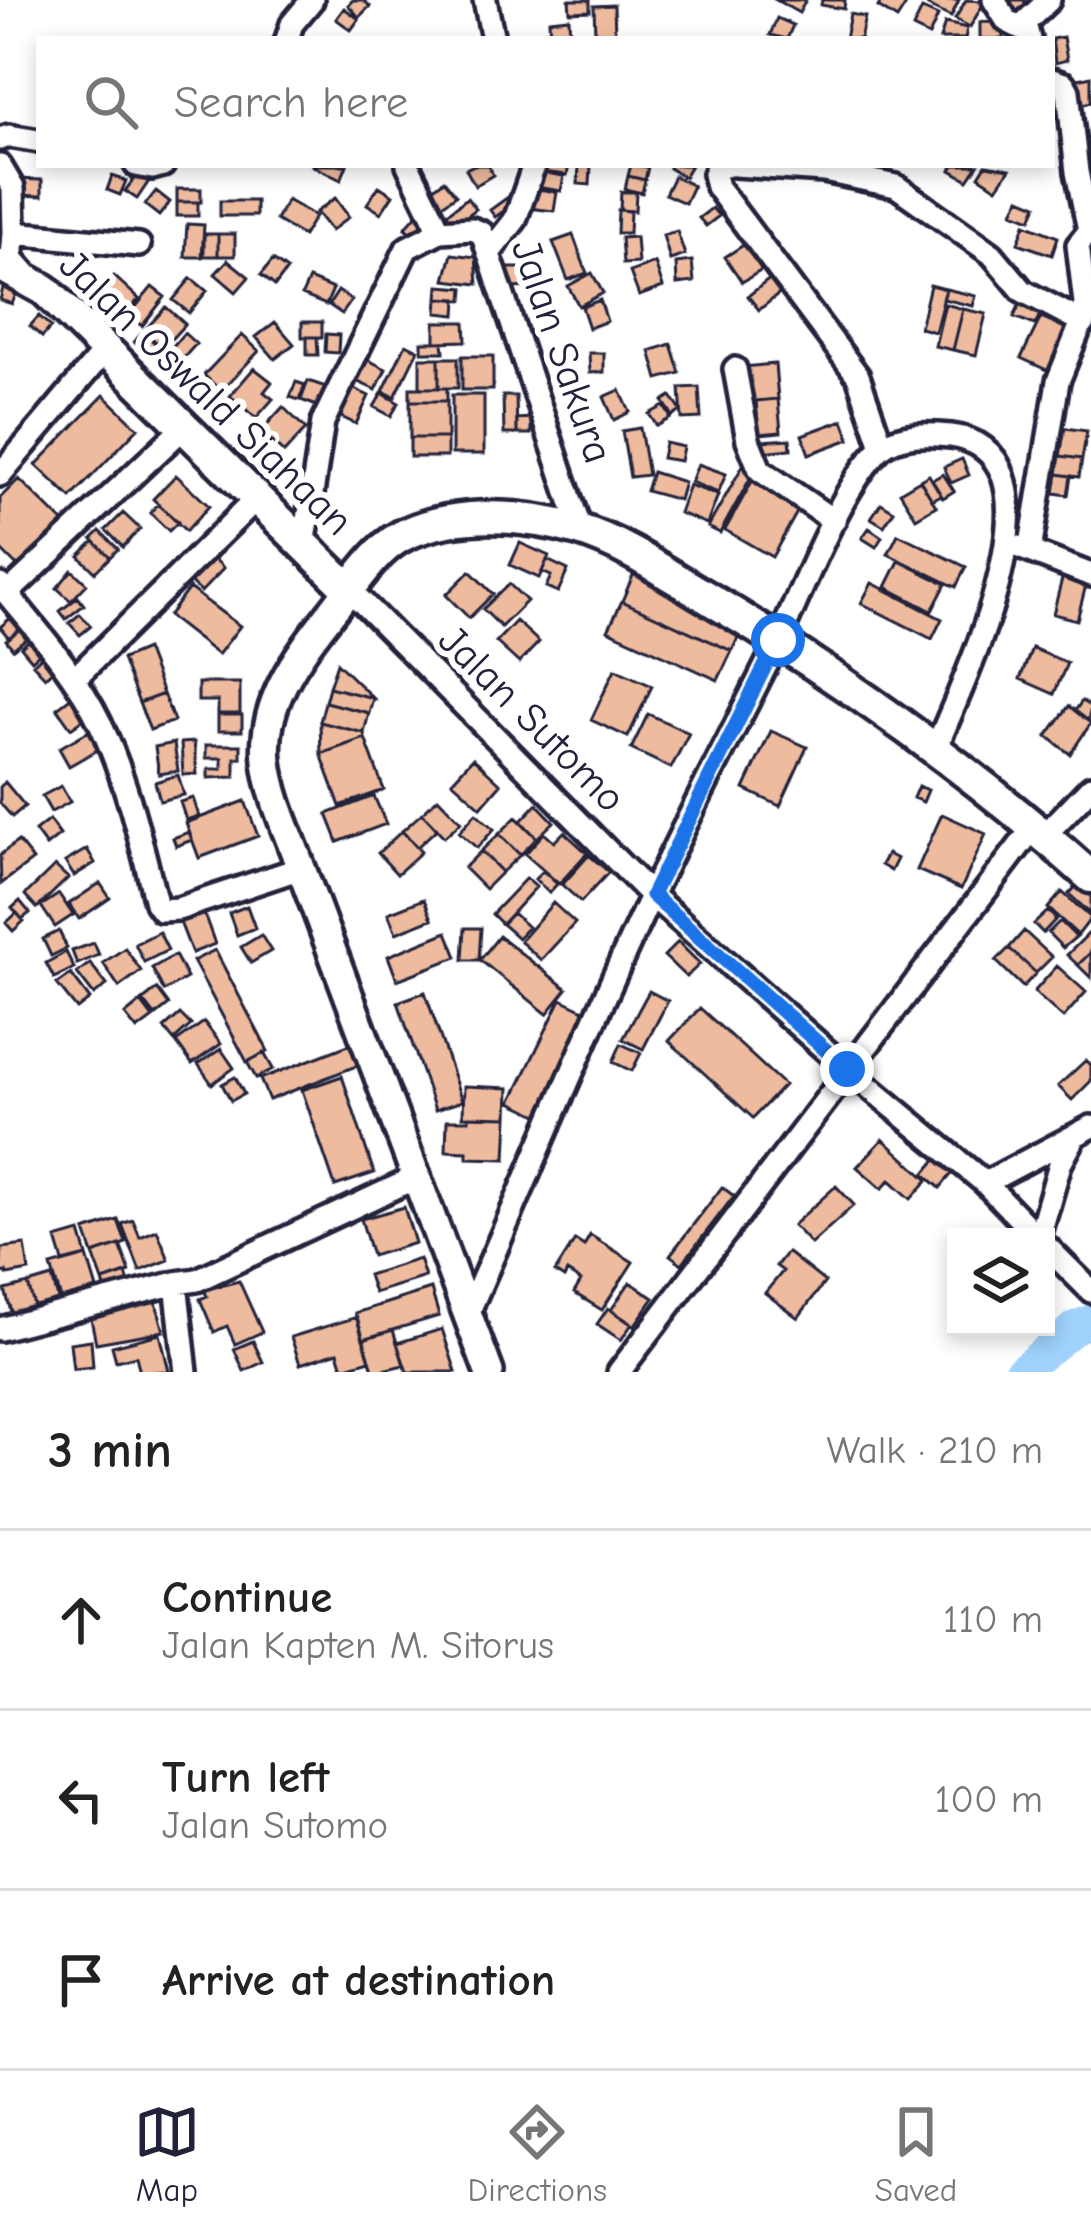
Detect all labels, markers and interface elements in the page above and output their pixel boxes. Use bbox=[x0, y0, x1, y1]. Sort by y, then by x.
search box bbox=[36, 36, 1055, 168]
icon: search bbox=[78, 69, 144, 135]
text: Search here bbox=[174, 76, 408, 128]
street label: Jalan Sakura bbox=[501, 233, 623, 469]
street label: Jalan Oswald Siahaan bbox=[49, 240, 363, 546]
route start bbox=[751, 613, 805, 667]
street label: Jalan Sutomo bbox=[429, 616, 635, 822]
route end bbox=[820, 1042, 874, 1096]
map controls bbox=[947, 1228, 1055, 1336]
button: layers bbox=[947, 1228, 1055, 1336]
text: 3 min bbox=[48, 1421, 172, 1480]
text: Walk · 210 m bbox=[827, 1428, 1043, 1473]
text: Continue bbox=[162, 1571, 332, 1623]
icon: ahead bbox=[48, 1587, 114, 1653]
text: 110 m bbox=[943, 1597, 1043, 1642]
text: Jalan Kapten M. Sitorus bbox=[162, 1623, 554, 1668]
text: Turn left bbox=[162, 1751, 329, 1803]
icon: left bbox=[48, 1767, 114, 1833]
text: 100 m bbox=[935, 1777, 1043, 1822]
text: Jalan Sutomo bbox=[162, 1803, 388, 1848]
icon: arrive bbox=[48, 1947, 114, 2013]
text: Arrive at destination bbox=[162, 1954, 555, 2006]
tab: Map bbox=[134, 2099, 200, 2209]
tab: Directions bbox=[468, 2099, 607, 2209]
tab: Saved bbox=[875, 2099, 957, 2209]

